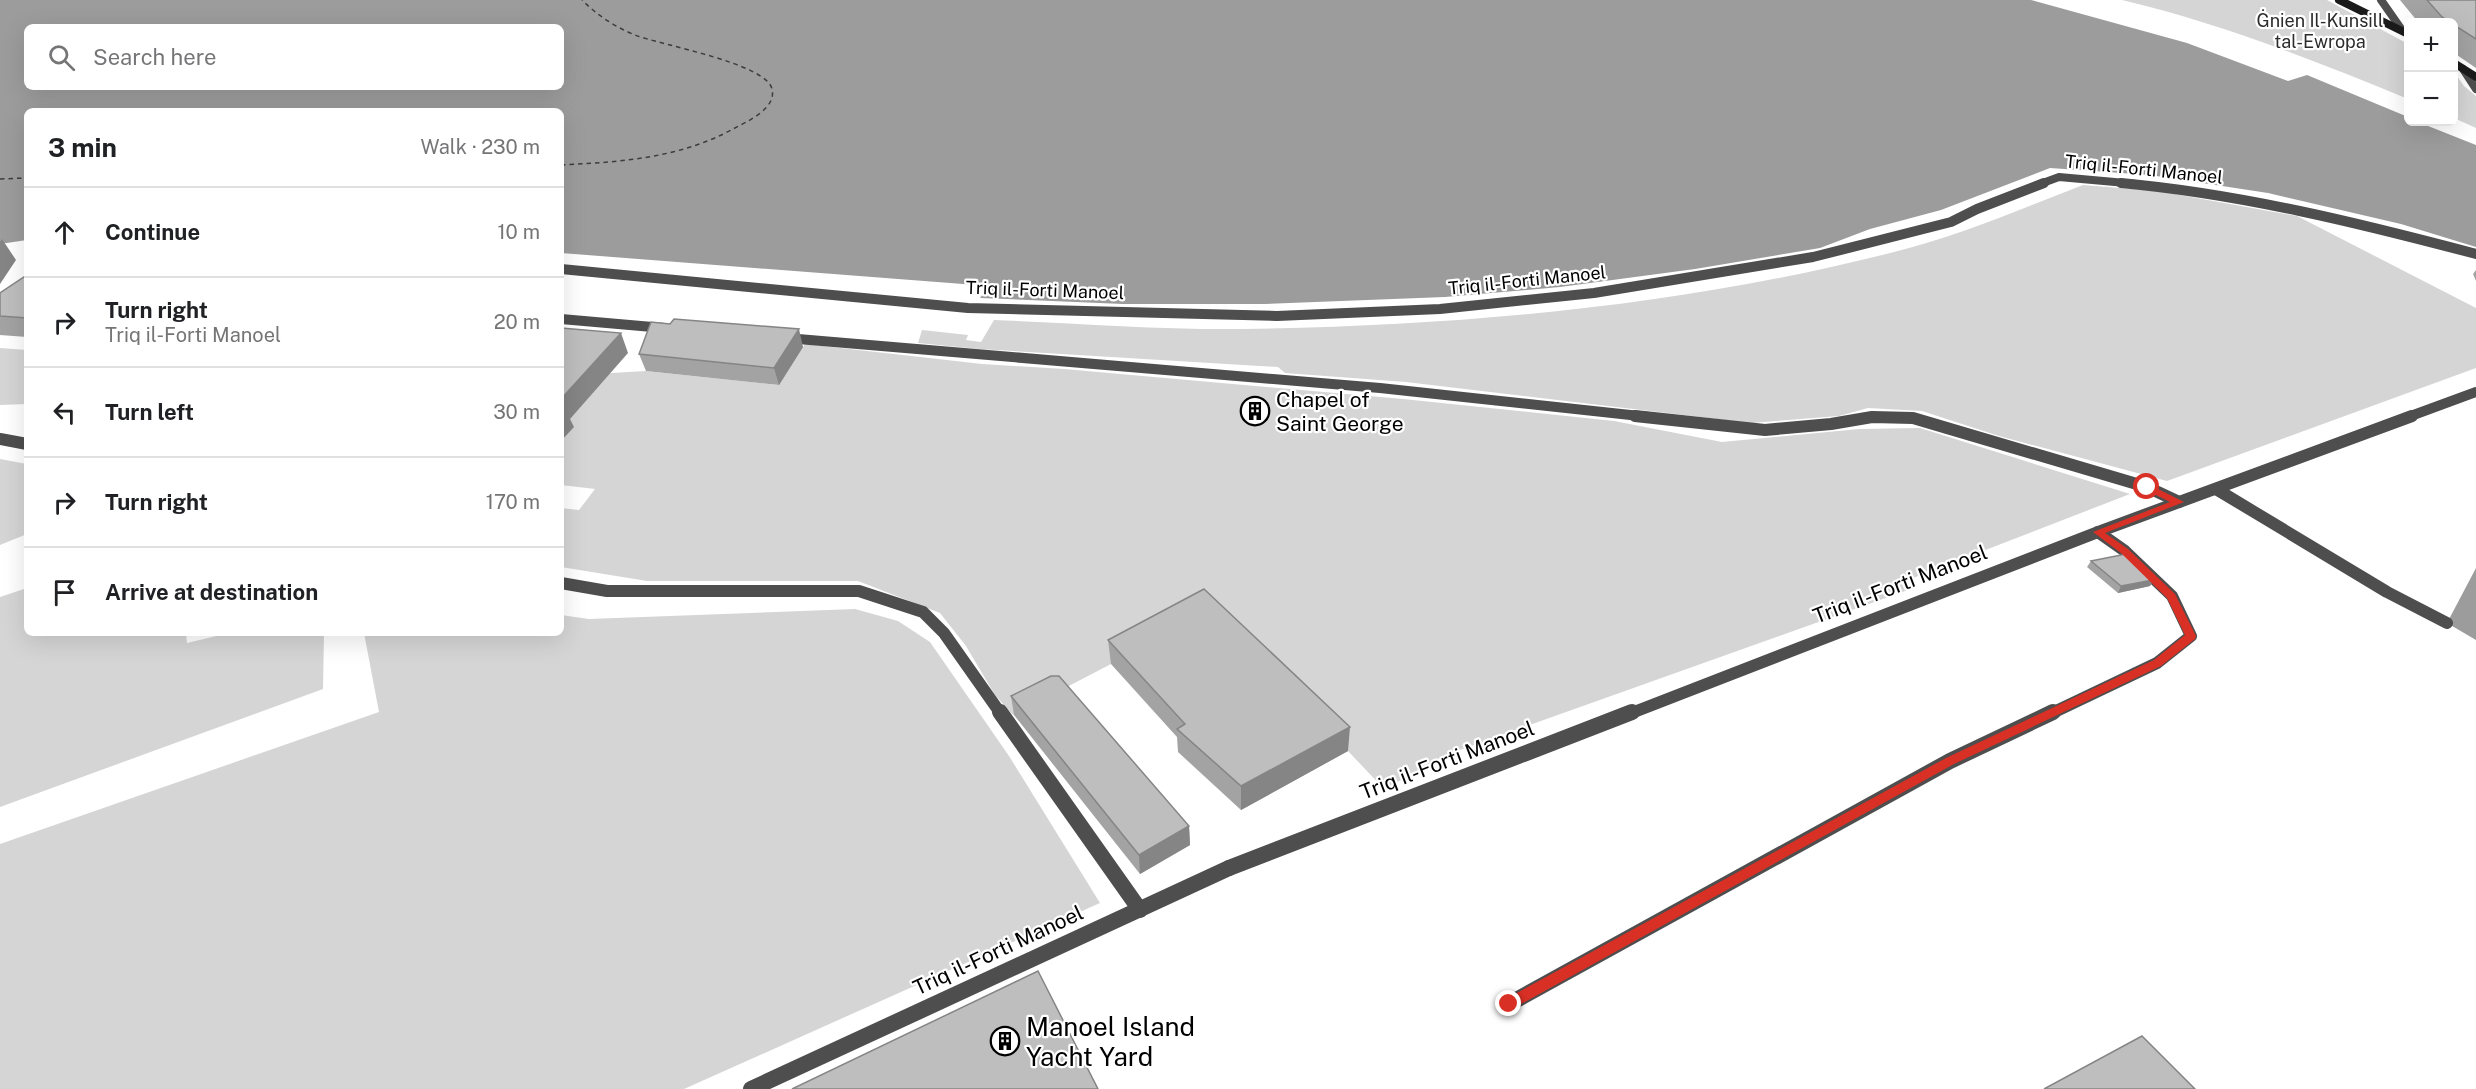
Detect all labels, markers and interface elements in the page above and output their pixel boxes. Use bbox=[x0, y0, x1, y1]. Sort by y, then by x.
park label: Ġnien Il-Kunsill tal-Ewropa bbox=[2257, 9, 2383, 52]
map controls bbox=[2404, 18, 2458, 126]
button: + bbox=[2404, 18, 2458, 72]
search box bbox=[24, 24, 564, 90]
icon: search bbox=[45, 41, 78, 74]
text: Search here bbox=[93, 44, 217, 70]
button: − bbox=[2404, 72, 2458, 126]
text: 3 min bbox=[48, 132, 117, 163]
text: Walk · 230 m bbox=[421, 135, 540, 159]
street label: Triq il-Forti Manoel bbox=[2064, 150, 2224, 188]
icon: ahead bbox=[48, 216, 81, 249]
text: Continue bbox=[105, 219, 200, 245]
text: 10 m bbox=[497, 220, 540, 244]
street label: Triq il-Forti Manoel bbox=[1447, 261, 1607, 299]
street label: Triq il-Forti Manoel bbox=[965, 277, 1125, 303]
text: Turn right bbox=[105, 297, 208, 323]
icon: right bbox=[48, 306, 81, 339]
text: 20 m bbox=[494, 310, 540, 334]
text: Triq il-Forti Manoel bbox=[105, 323, 281, 347]
place label: Chapel of Saint George bbox=[1276, 387, 1404, 436]
building icon: Chapel of Saint George bbox=[1239, 395, 1271, 427]
icon: left bbox=[48, 396, 81, 429]
text: Turn left bbox=[105, 399, 194, 425]
text: 30 m bbox=[493, 400, 540, 424]
route start bbox=[2133, 473, 2159, 499]
icon: right bbox=[48, 486, 81, 519]
text: Turn right bbox=[105, 489, 208, 515]
text: 170 m bbox=[486, 490, 540, 514]
street label: Triq il-Forti Manoel bbox=[1809, 539, 1991, 629]
icon: arrive bbox=[48, 576, 81, 609]
text: Arrive at destination bbox=[105, 579, 318, 605]
street label: Triq il-Forti Manoel bbox=[1356, 715, 1538, 805]
street label: Triq il-Forti Manoel bbox=[909, 900, 1087, 1000]
route end bbox=[1495, 990, 1521, 1016]
place label: Manoel Island Yacht Yard bbox=[1026, 1011, 1195, 1072]
building icon: Manoel Island Yacht Yard bbox=[989, 1025, 1021, 1057]

